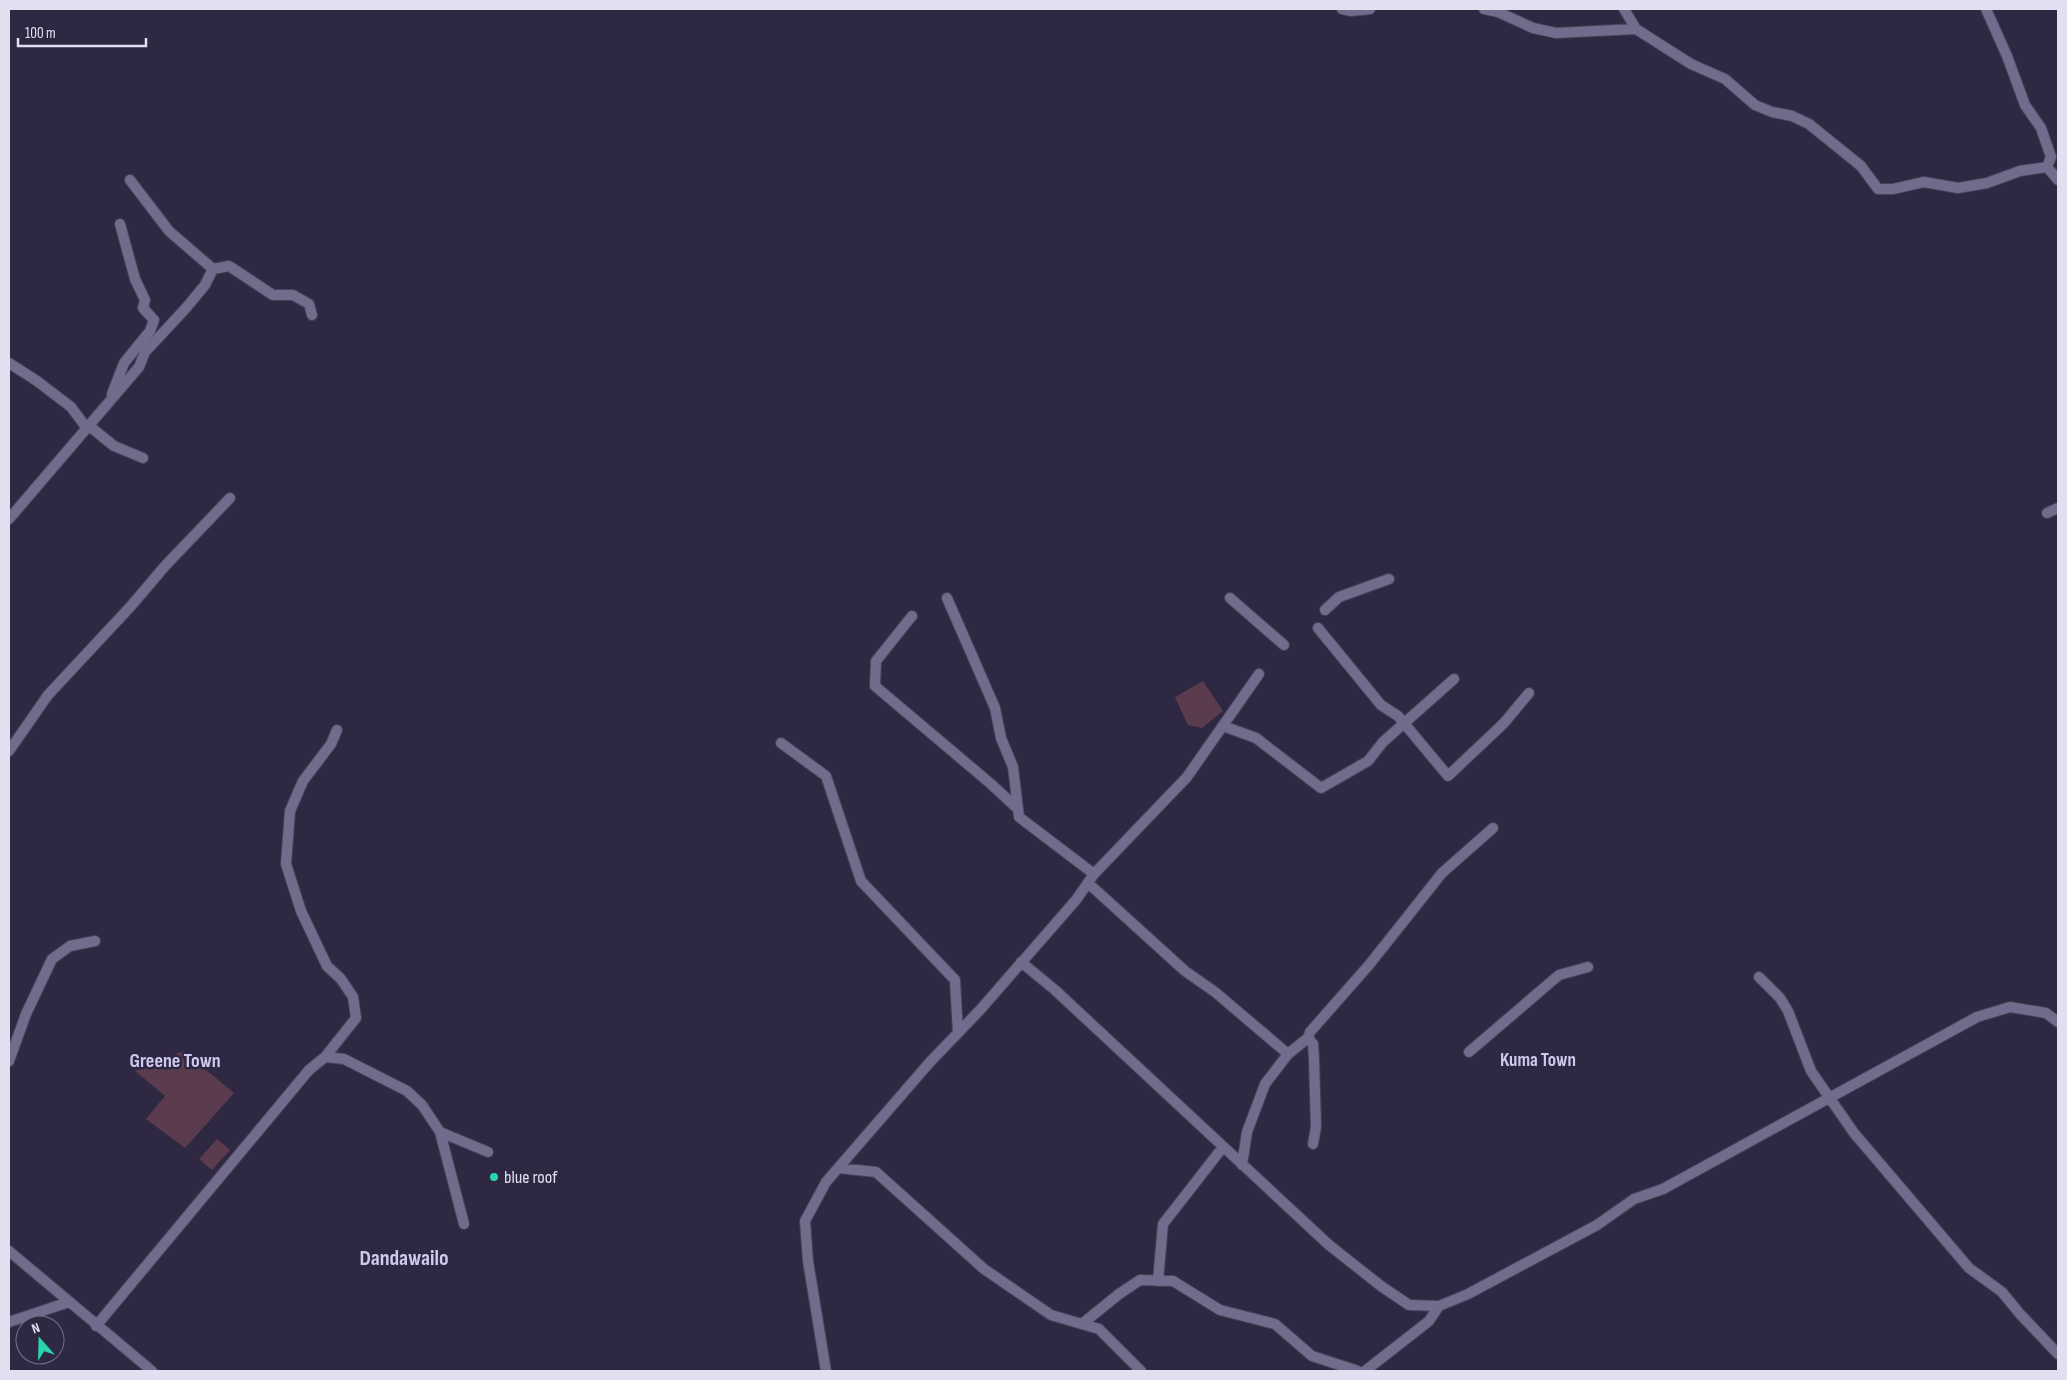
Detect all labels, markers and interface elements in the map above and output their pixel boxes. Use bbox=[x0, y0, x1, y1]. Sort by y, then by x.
scale bar bbox=[18, 15, 145, 47]
text: 100 m bbox=[25, 24, 56, 43]
district label: Greene Town bbox=[129, 1049, 221, 1073]
district label: Kuma Town bbox=[1500, 1049, 1576, 1072]
place label: blue roof bbox=[504, 1167, 558, 1188]
marker: blue roof bbox=[488, 1171, 500, 1183]
district label: Dandawailo bbox=[359, 1245, 449, 1272]
north arrow bbox=[15, 1315, 65, 1365]
text: N bbox=[29, 1319, 42, 1338]

